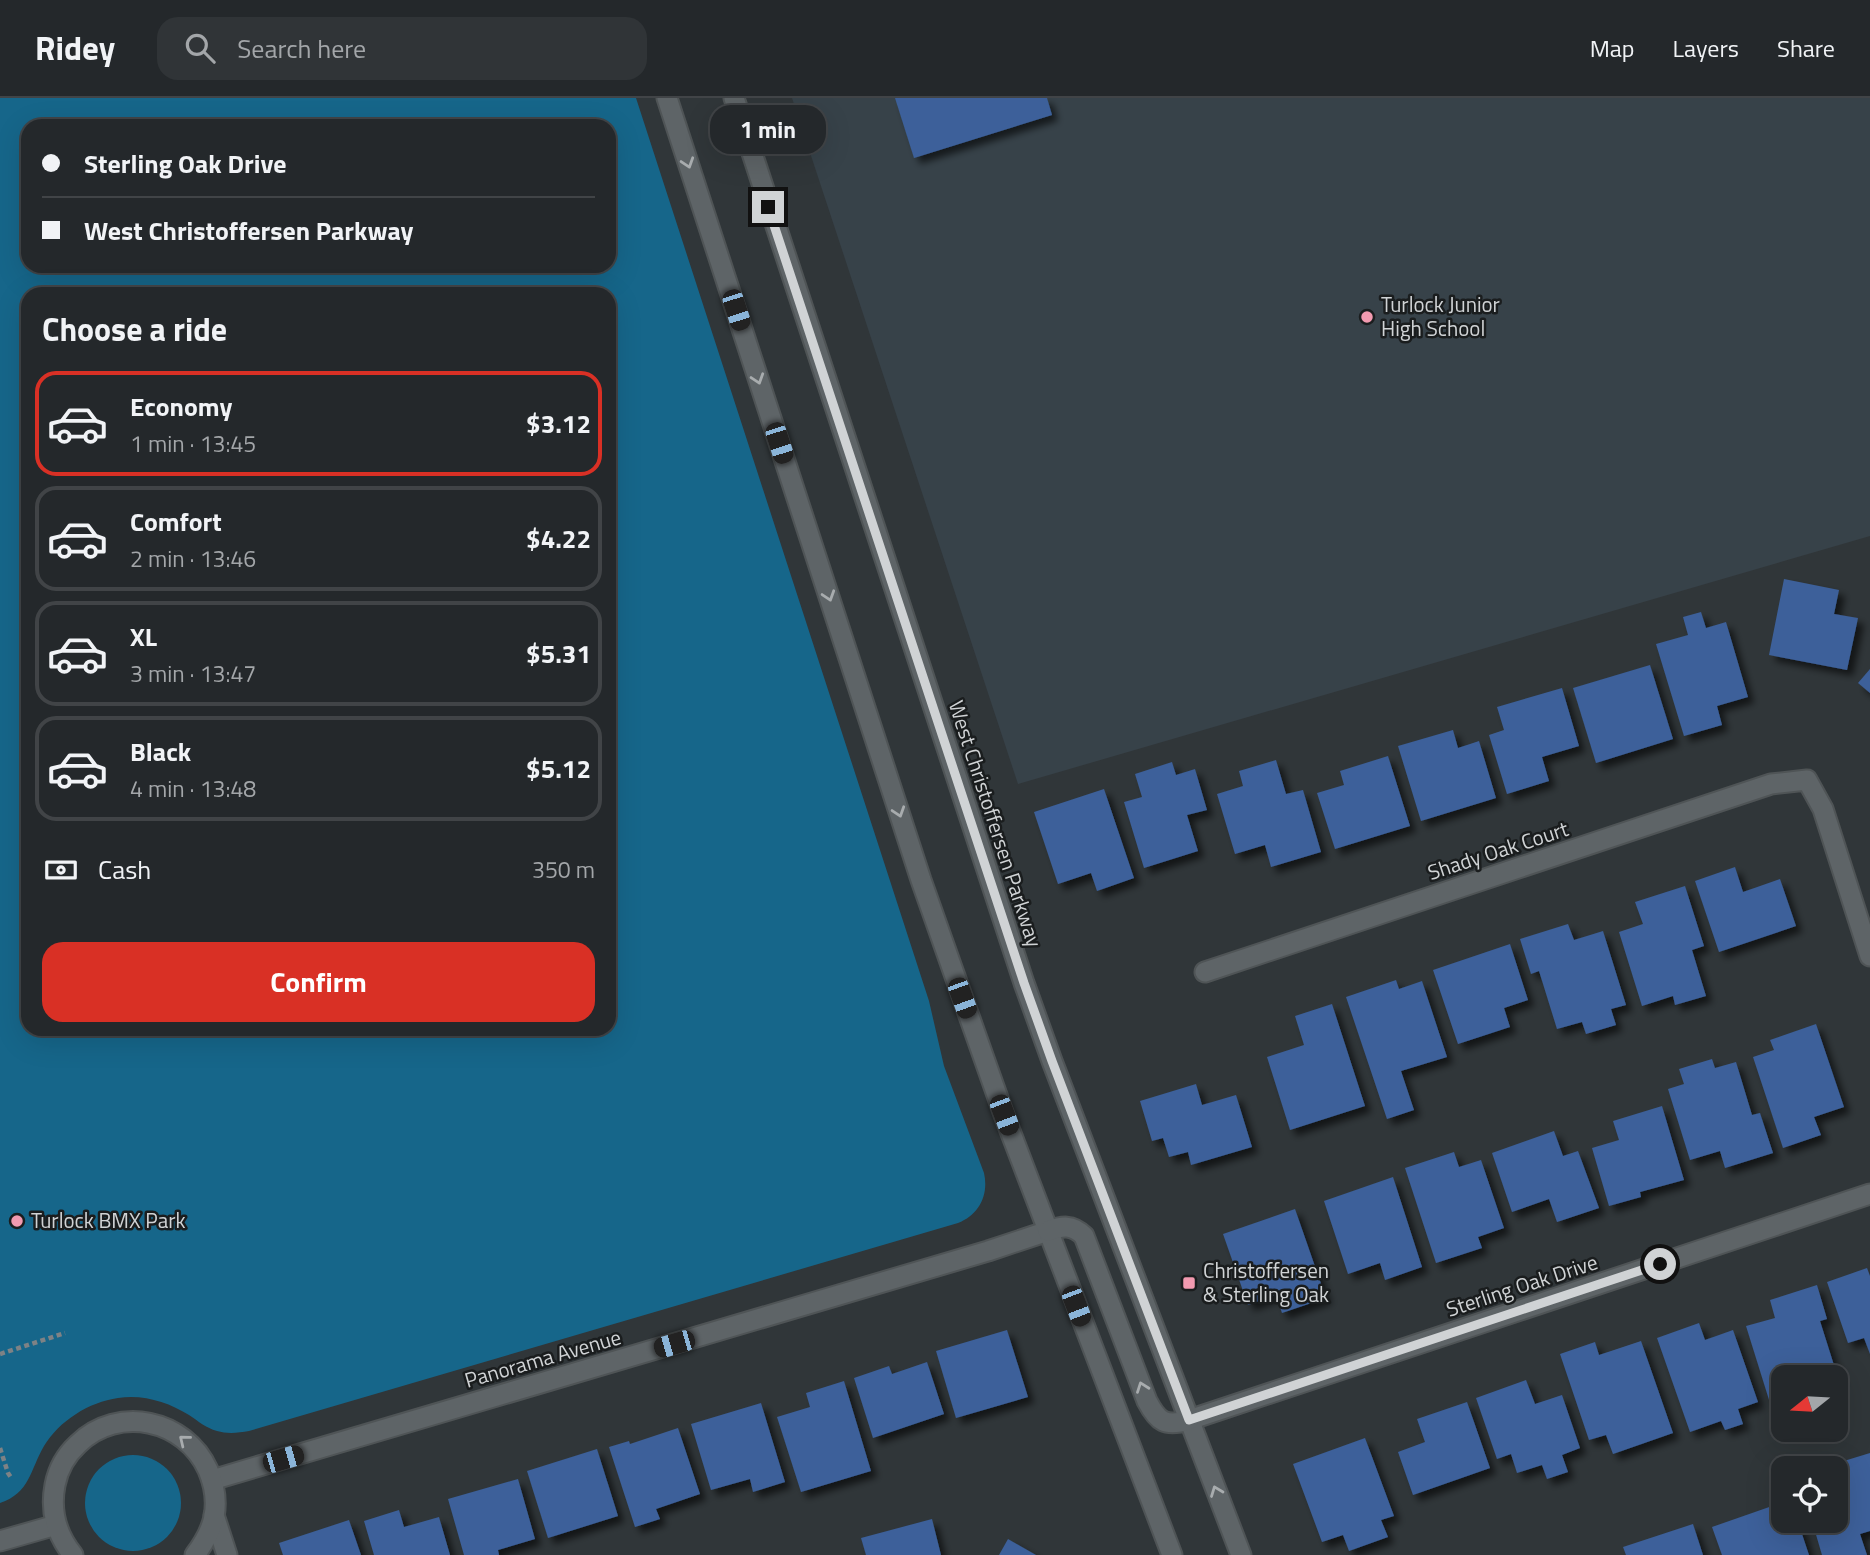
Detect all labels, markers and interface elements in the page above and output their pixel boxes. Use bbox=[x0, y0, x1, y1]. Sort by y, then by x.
search box bbox=[157, 17, 647, 80]
text: Ridey bbox=[35, 23, 115, 73]
icon: search bbox=[181, 29, 219, 67]
text: Search here bbox=[237, 29, 366, 68]
text: Map bbox=[1590, 30, 1635, 66]
text: Layers bbox=[1673, 30, 1739, 66]
text: Share bbox=[1777, 30, 1835, 66]
callout: 1 min bbox=[710, 105, 826, 154]
text: 1 min bbox=[740, 112, 796, 147]
text: Sterling Oak Drive bbox=[84, 144, 286, 183]
one-way arrow bbox=[680, 156, 694, 169]
route end bbox=[752, 191, 784, 223]
text: West Christoffersen Parkway bbox=[84, 211, 414, 250]
car bbox=[720, 287, 753, 333]
place label: Turlock Junior High School bbox=[1381, 288, 1500, 344]
text: Choose a ride bbox=[42, 305, 227, 353]
marker: Turlock Junior High School bbox=[1359, 309, 1375, 325]
one-way arrow bbox=[750, 373, 765, 385]
text: Economy bbox=[130, 387, 232, 426]
icon: car bbox=[46, 392, 109, 455]
text: $3.12 bbox=[526, 404, 591, 443]
car bbox=[763, 420, 796, 466]
text: 1 min · 13:45 bbox=[130, 426, 256, 461]
text: Comfort bbox=[130, 502, 222, 541]
icon: car bbox=[46, 507, 109, 570]
text: $4.22 bbox=[526, 519, 591, 558]
text: 2 min · 13:46 bbox=[130, 541, 256, 576]
one-way arrow bbox=[820, 589, 835, 601]
text: XL bbox=[130, 617, 157, 656]
icon: car bbox=[46, 622, 109, 685]
text: $5.31 bbox=[526, 634, 591, 673]
text: 3 min · 13:47 bbox=[130, 656, 256, 691]
street label: West Christoffersen Parkway bbox=[941, 696, 1051, 951]
text: Black bbox=[130, 732, 191, 771]
icon: car bbox=[46, 737, 109, 800]
text: $5.12 bbox=[526, 749, 591, 788]
text: 4 min · 13:48 bbox=[130, 771, 256, 806]
one-way arrow bbox=[891, 805, 905, 818]
street label: Shady Oak Court bbox=[1423, 812, 1573, 888]
text: Cash bbox=[98, 850, 151, 889]
icon: cash bbox=[42, 851, 80, 889]
text: 350 m bbox=[532, 852, 595, 887]
button: Confirm bbox=[42, 942, 595, 1022]
car bbox=[945, 975, 980, 1021]
car bbox=[987, 1092, 1022, 1138]
place label: Turlock BMX Park bbox=[31, 1204, 186, 1236]
marker: Turlock BMX Park bbox=[9, 1213, 25, 1229]
street label: Sterling Oak Drive bbox=[1442, 1245, 1602, 1325]
route start bbox=[1644, 1248, 1676, 1280]
place label: Christoffersen & Sterling Oak bbox=[1203, 1254, 1329, 1310]
marker: Christoffersen & Sterling Oak bbox=[1181, 1275, 1197, 1291]
car bbox=[1059, 1283, 1094, 1329]
street label: Panorama Avenue bbox=[461, 1320, 625, 1396]
car bbox=[651, 1328, 698, 1360]
north arrow bbox=[1771, 1365, 1848, 1442]
map controls bbox=[1771, 1365, 1848, 1533]
one-way arrow bbox=[1136, 1381, 1150, 1393]
one-way arrow bbox=[179, 1436, 191, 1449]
car bbox=[260, 1443, 307, 1475]
button: locate bbox=[1771, 1456, 1848, 1533]
one-way arrow bbox=[1210, 1486, 1224, 1498]

